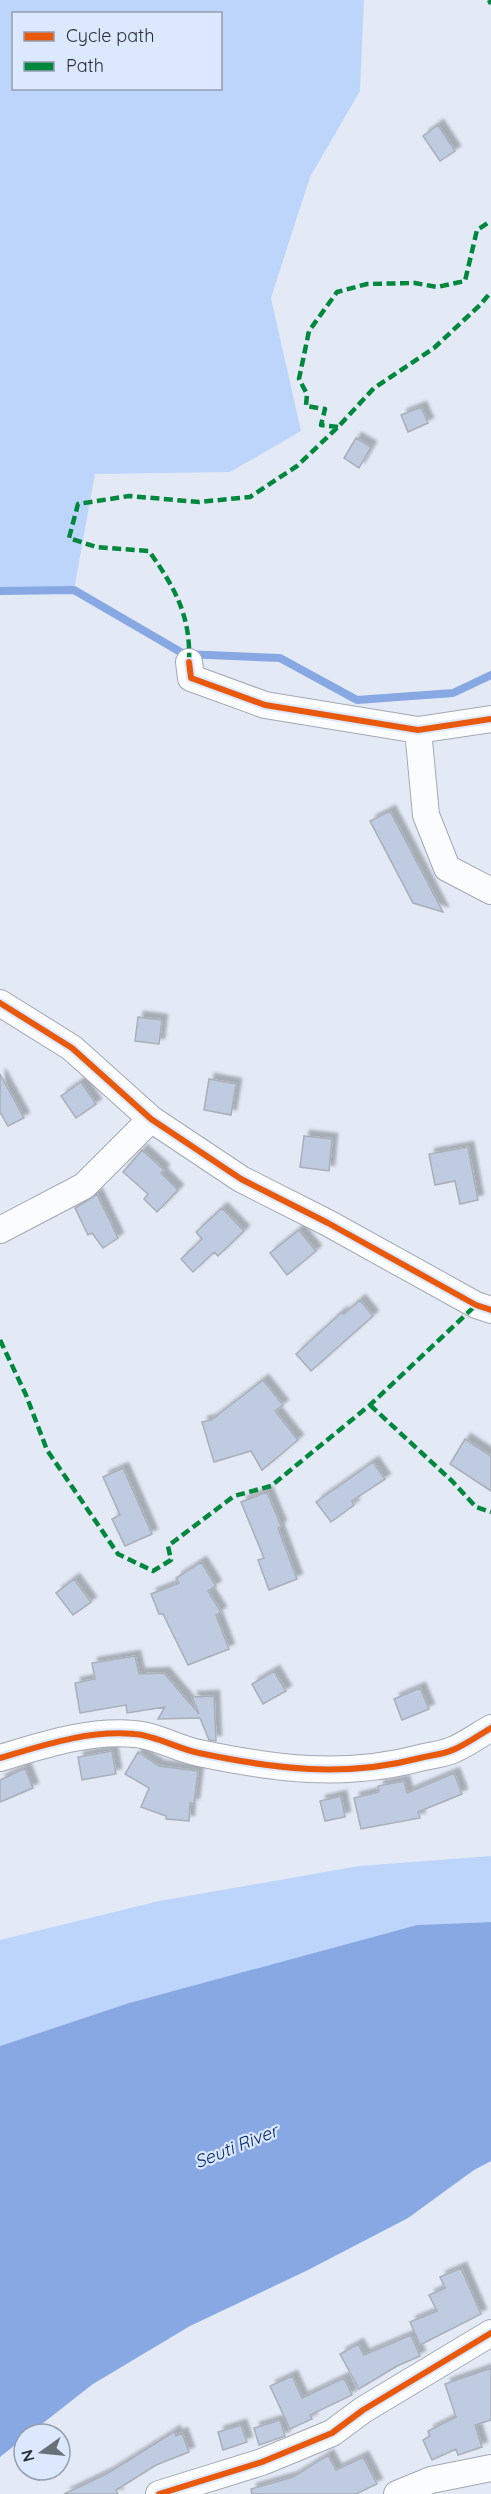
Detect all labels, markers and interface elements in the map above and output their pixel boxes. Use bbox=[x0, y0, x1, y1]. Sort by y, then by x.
legend bbox=[12, 12, 222, 90]
text: Cycle path bbox=[66, 24, 154, 47]
text: Path bbox=[66, 54, 104, 77]
water label: Seuti River bbox=[191, 2118, 283, 2173]
north arrow bbox=[12, 2422, 72, 2482]
text: N bbox=[16, 2448, 39, 2464]

